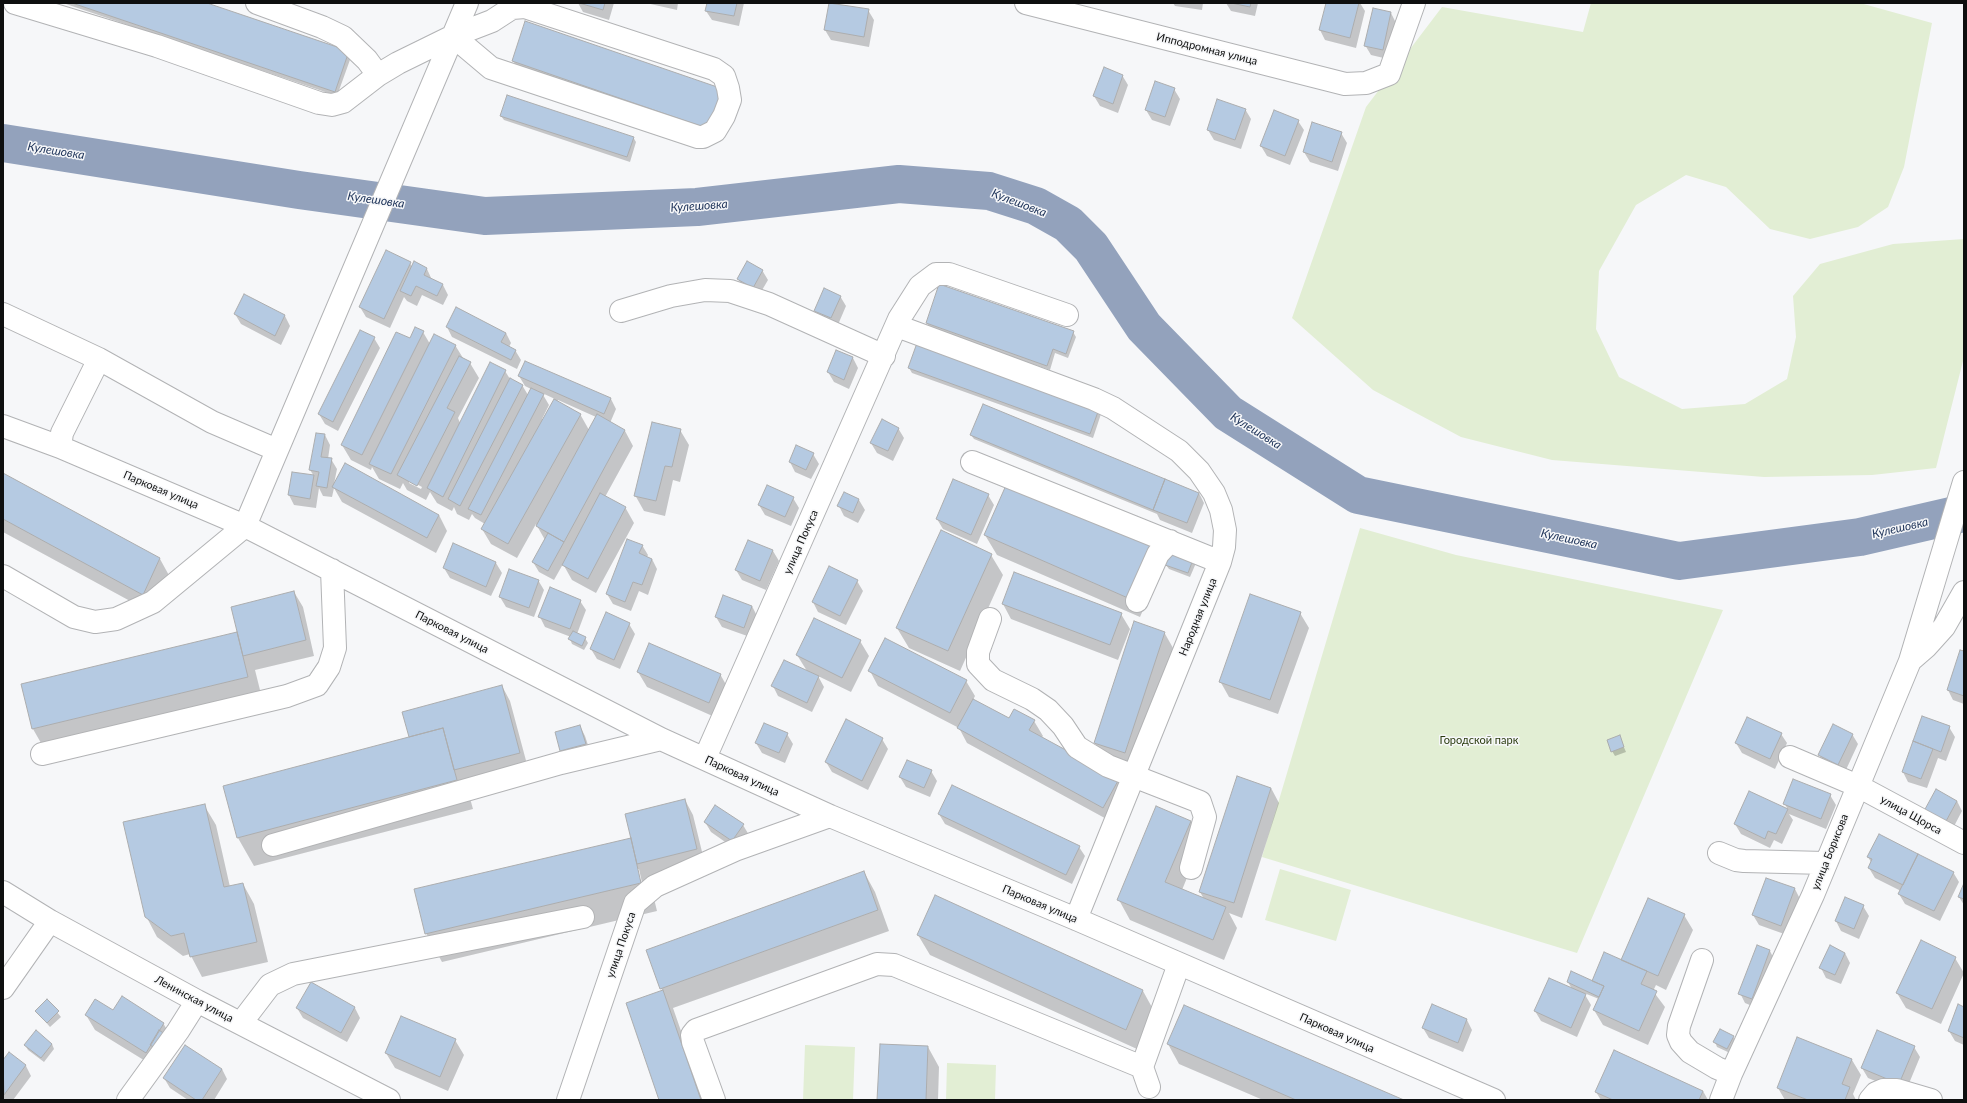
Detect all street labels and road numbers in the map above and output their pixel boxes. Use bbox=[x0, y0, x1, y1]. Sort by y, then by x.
street label: Ипподромная улица bbox=[1155, 30, 1259, 68]
street label: Парковая улица bbox=[121, 468, 201, 512]
street label: улица Покуса bbox=[781, 508, 821, 576]
street label: Народная улица bbox=[1176, 576, 1220, 658]
street label: Парковая улица bbox=[413, 608, 491, 656]
street label: Парковая улица bbox=[703, 753, 781, 799]
street label: улица Щорса bbox=[1878, 793, 1944, 837]
street label: улица Борисова bbox=[1809, 812, 1851, 892]
street label: Парковая улица bbox=[1000, 882, 1080, 926]
street label: улица Покуса bbox=[604, 910, 638, 980]
street label: Ленинская улица bbox=[152, 973, 236, 1025]
street label: Парковая улица bbox=[1298, 1011, 1376, 1055]

